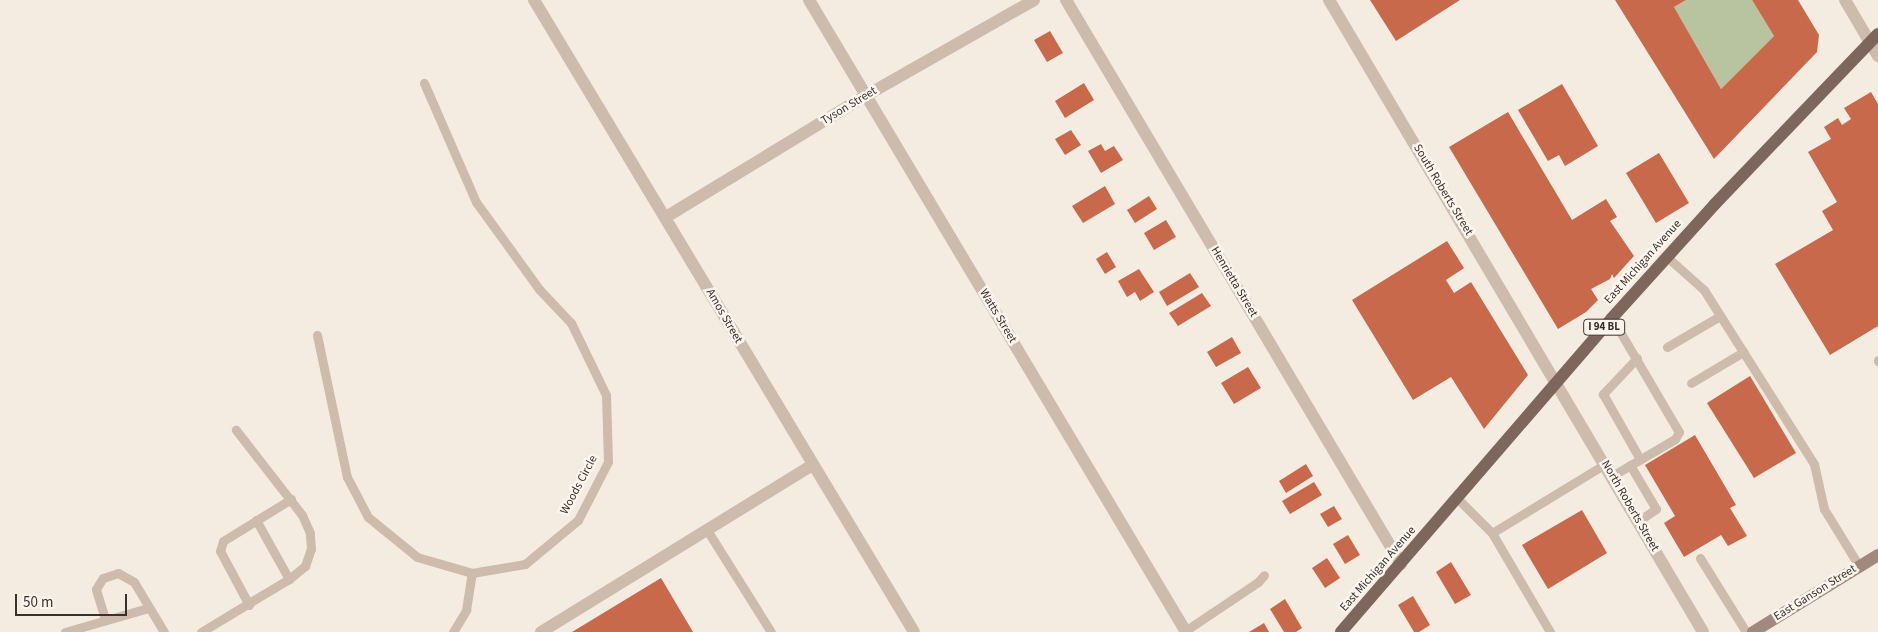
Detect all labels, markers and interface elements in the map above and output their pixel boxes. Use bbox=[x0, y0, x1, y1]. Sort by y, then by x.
street label: Tyson Street bbox=[819, 84, 879, 128]
street label: South Roberts Street bbox=[1410, 142, 1476, 238]
street label: East Michigan Avenue bbox=[1601, 217, 1685, 307]
street label: Henrietta Street bbox=[1207, 244, 1261, 320]
street label: Amos Street bbox=[703, 286, 745, 346]
street label: Watts Street bbox=[976, 286, 1020, 346]
road number: I 94 BL bbox=[1583, 318, 1625, 336]
street label: Woods Circle bbox=[557, 453, 601, 517]
street label: North Roberts Street bbox=[1598, 458, 1662, 554]
street label: East Michigan Avenue bbox=[1337, 523, 1419, 615]
street label: East Ganson Street bbox=[1771, 562, 1859, 624]
scale bar bbox=[18, 584, 130, 616]
text: 50 m bbox=[23, 592, 53, 613]

